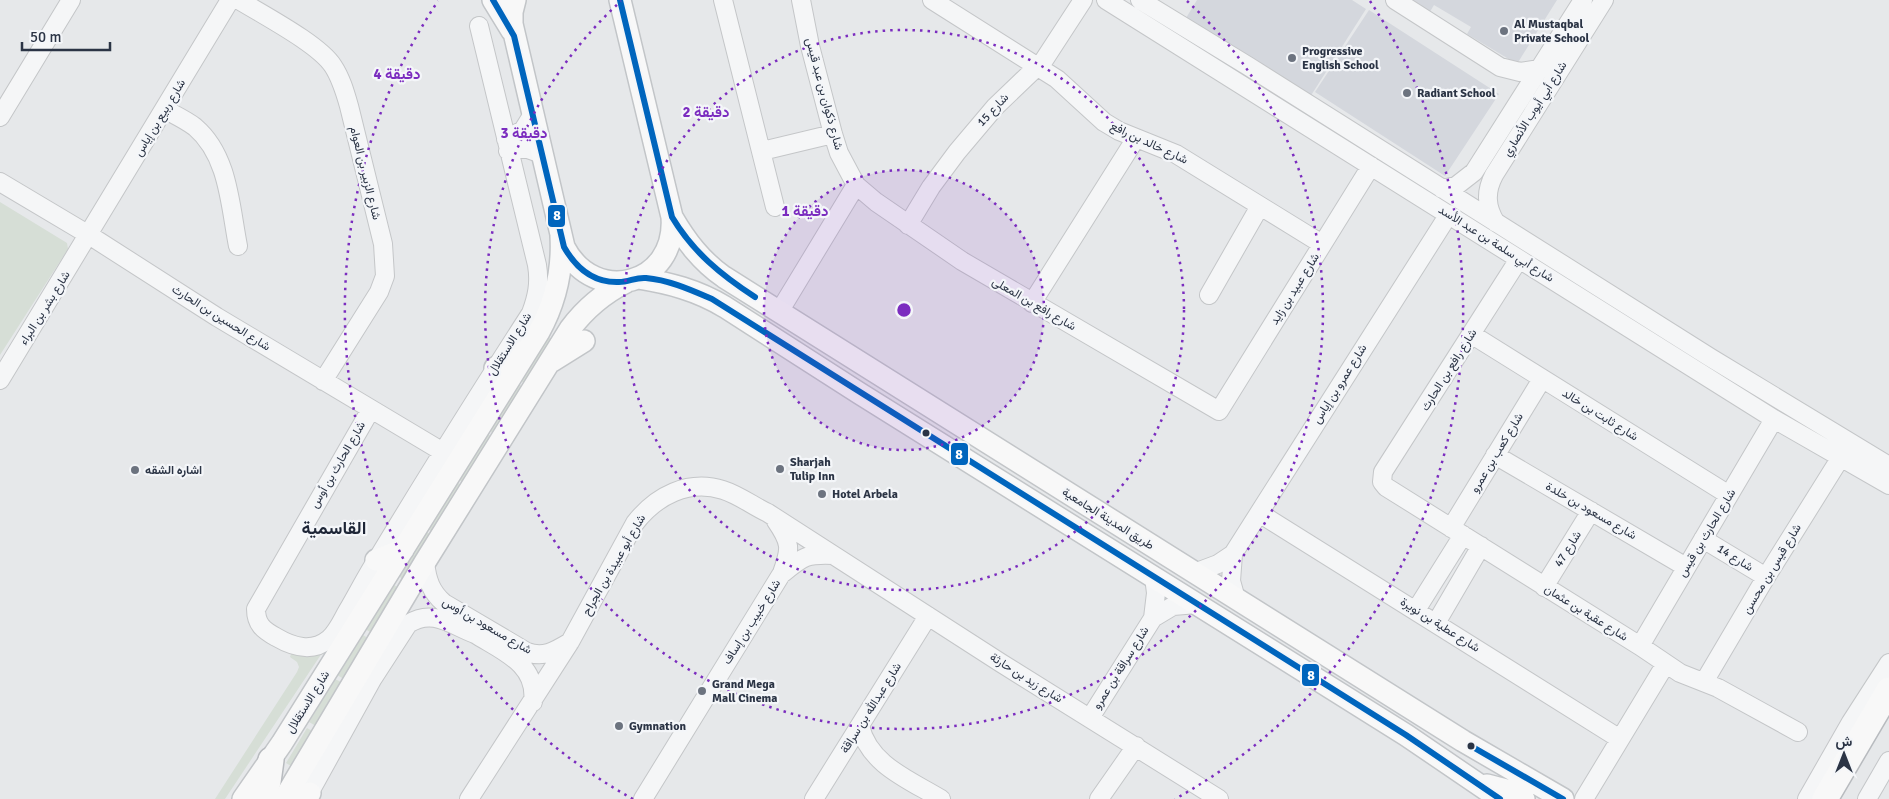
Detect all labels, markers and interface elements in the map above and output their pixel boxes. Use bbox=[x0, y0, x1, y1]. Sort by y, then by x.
place label: Al Mustaqbal Private School bbox=[1514, 17, 1590, 46]
scale bar bbox=[22, 20, 110, 52]
marker: Al Mustaqbal Private School bbox=[1498, 25, 1510, 37]
text: 50 m bbox=[30, 28, 61, 46]
street label: شارع ذكوان بن عبد قيس bbox=[801, 36, 846, 152]
place label: Progressive English School bbox=[1302, 44, 1379, 73]
marker: Progressive English School bbox=[1286, 52, 1298, 64]
street label: شارع أبي أيوب الأنصاري bbox=[1500, 59, 1572, 160]
text: 4 دقيقة bbox=[374, 65, 420, 83]
street label: شارع ربيع بن إياس bbox=[131, 77, 190, 160]
place label: Radiant School bbox=[1417, 86, 1496, 101]
marker: Radiant School bbox=[1401, 87, 1413, 99]
street label: شارع 15 bbox=[974, 90, 1013, 130]
text: 2 دقيقة bbox=[683, 103, 729, 121]
street label: شارع خالد بن رافع bbox=[1107, 118, 1190, 168]
text: 3 دقيقة bbox=[501, 124, 547, 142]
street label: شارع الزبير بن العوام bbox=[345, 125, 384, 222]
text: 1 دقيقة bbox=[782, 202, 828, 220]
street label: شارع أبي سلمة بن عبد الأسد bbox=[1434, 202, 1557, 287]
line badge: 8 bbox=[547, 204, 566, 228]
text: 8 bbox=[553, 207, 561, 224]
street label: شارع عبيد بن زايد bbox=[1267, 250, 1324, 328]
street label: شارع بشر بن البراء bbox=[16, 268, 75, 348]
street label: شارع رافع بن المعلى bbox=[989, 274, 1079, 335]
street label: شارع الحسين بن الحارث bbox=[168, 282, 273, 355]
centre of rings bbox=[895, 301, 913, 319]
street label: شارع الاستقلال bbox=[485, 310, 536, 379]
street label: شارع رافع بن الحارث bbox=[1418, 326, 1481, 414]
street label: شارع عمرو بن إياس bbox=[1310, 341, 1371, 427]
street label: شارع ثابت بن خالد bbox=[1559, 386, 1641, 445]
street label: شارع كعب بن عمرو bbox=[1467, 410, 1528, 496]
street label: شارع الحارث بن أوس bbox=[307, 419, 370, 512]
unlabelled marker bbox=[921, 428, 931, 438]
line badge: 8 bbox=[950, 442, 969, 466]
text: 8 bbox=[955, 446, 963, 463]
place label: Sharjah Tulip Inn bbox=[790, 455, 835, 484]
place label: اشاره الشقه bbox=[145, 463, 202, 478]
marker: Sharjah Tulip Inn bbox=[774, 463, 786, 475]
marker: اشاره الشقه bbox=[129, 464, 141, 476]
street label: شارع مسعود بن خلدة bbox=[1542, 479, 1639, 544]
street label: طريق المدينة الجامعية bbox=[1059, 485, 1157, 553]
street label: شارع الحارث بن قيس bbox=[1675, 486, 1740, 580]
place label: Hotel Arbela bbox=[832, 487, 898, 502]
marker: Hotel Arbela bbox=[816, 488, 828, 500]
street label: شارع أبو عبيدة بن الجراح bbox=[579, 512, 650, 619]
district label: القاسمية bbox=[302, 517, 366, 539]
street label: شارع قيس بن محسن bbox=[1739, 521, 1806, 617]
street label: شارع 47 bbox=[1551, 528, 1586, 570]
street label: شارع 14 bbox=[1714, 541, 1756, 576]
street label: شارع خبيب بن إساف bbox=[720, 577, 785, 668]
street label: شارع عقبة بن عثمان bbox=[1541, 581, 1630, 646]
street label: شارع مسعود بن أوس bbox=[439, 594, 534, 659]
street label: شارع عطية بن نويرة bbox=[1397, 594, 1483, 656]
street label: شارع سراقة بن عمرو bbox=[1089, 624, 1153, 713]
street label: شارع زيد بن حارثة bbox=[986, 650, 1065, 707]
street label: شارع عبدالله بن سراقة bbox=[837, 660, 906, 757]
line badge: 8 bbox=[1301, 663, 1320, 687]
text: 8 bbox=[1307, 667, 1315, 684]
street label: شارع الاستقلال bbox=[283, 668, 334, 737]
place label: Grand Mega Mall Cinema bbox=[712, 677, 777, 706]
marker: Grand Mega Mall Cinema bbox=[696, 685, 708, 697]
place label: Gymnation bbox=[629, 719, 686, 734]
marker: Gymnation bbox=[613, 720, 625, 732]
north arrow bbox=[1819, 729, 1869, 779]
text: ش bbox=[1836, 733, 1853, 750]
unlabelled marker bbox=[1466, 741, 1476, 751]

